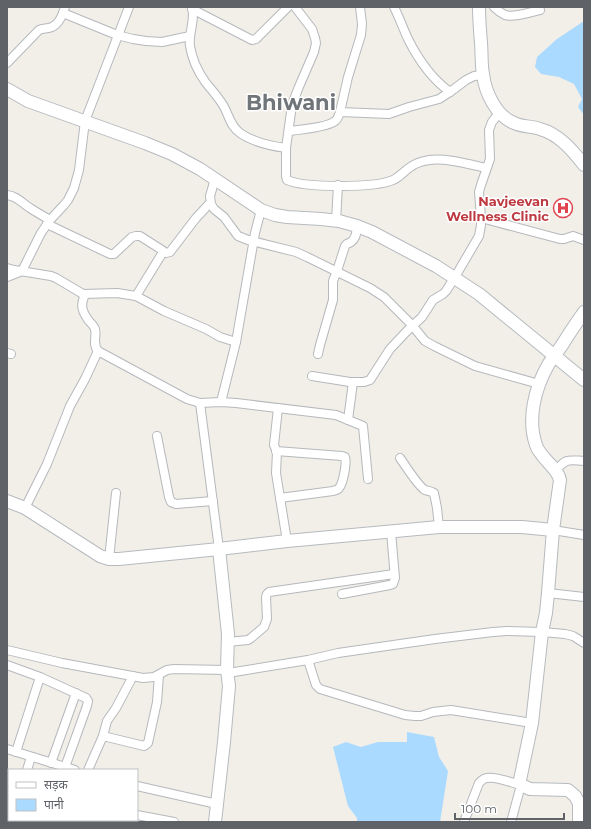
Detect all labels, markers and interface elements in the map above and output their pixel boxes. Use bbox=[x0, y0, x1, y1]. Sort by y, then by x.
district label: Bhiwani bbox=[246, 90, 336, 115]
place label: Navjeevan Wellness Clinic bbox=[446, 193, 549, 224]
hospital icon: Navjeevan Wellness Clinic bbox=[552, 197, 574, 219]
legend bbox=[8, 769, 138, 821]
text: सड़क bbox=[44, 777, 69, 792]
scale bar bbox=[455, 795, 564, 821]
text: पानी bbox=[44, 797, 65, 812]
text: 100 m bbox=[461, 801, 497, 816]

